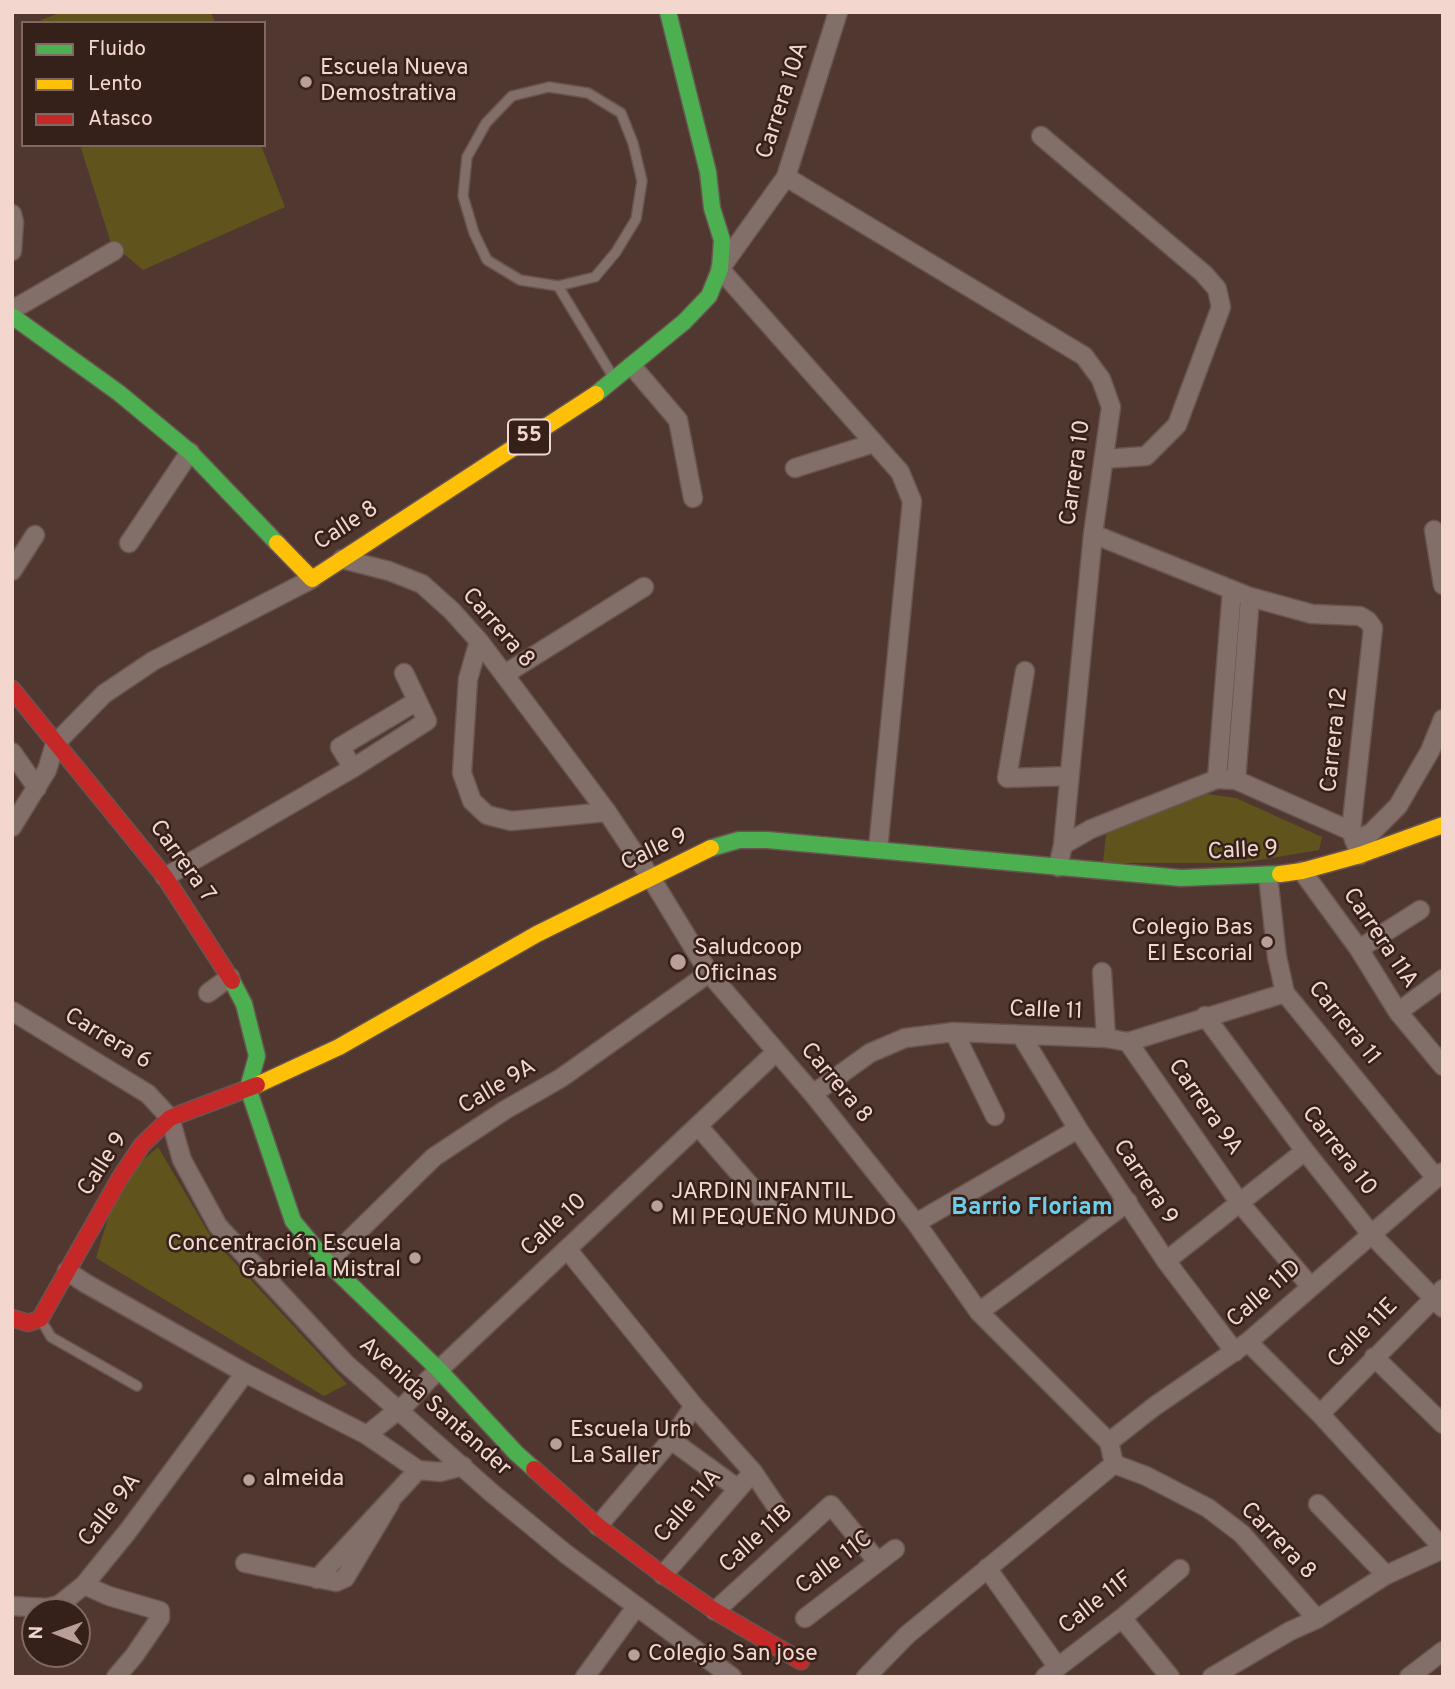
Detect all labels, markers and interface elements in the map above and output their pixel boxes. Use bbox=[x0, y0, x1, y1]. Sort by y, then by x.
legend bbox=[21, 21, 266, 147]
text: Fluido bbox=[88, 36, 146, 63]
street label: Carrera 10A bbox=[752, 39, 816, 163]
place label: Escuela Nueva Demostrativa bbox=[320, 55, 468, 109]
text: Lento bbox=[88, 71, 142, 98]
marker: Escuela Nueva Demostrativa bbox=[298, 74, 314, 90]
text: Atasco bbox=[88, 106, 153, 133]
street label: Carrera 10 bbox=[1056, 418, 1098, 528]
road number: 55 bbox=[508, 420, 550, 454]
street label: Calle 8 bbox=[310, 496, 384, 558]
street label: Carrera 8 bbox=[455, 583, 539, 675]
street label: Carrera 12 bbox=[1317, 686, 1355, 794]
street label: Carrera 7 bbox=[142, 815, 220, 909]
street label: Calle 9 bbox=[617, 823, 693, 879]
street label: Calle 9 bbox=[1207, 836, 1279, 868]
street label: Carrera 11A bbox=[1335, 884, 1423, 994]
place label: Colegio Bas El Escorial bbox=[1131, 915, 1253, 969]
marker: Colegio Bas El Escorial bbox=[1259, 934, 1275, 950]
place label: Saludcoop Oficinas bbox=[694, 935, 802, 989]
marker: Saludcoop Oficinas bbox=[668, 952, 688, 972]
street label: Carrera 11 bbox=[1301, 976, 1385, 1072]
street label: Calle 11 bbox=[1009, 997, 1083, 1027]
street label: Carrera 6 bbox=[58, 1003, 156, 1077]
street label: Carrera 8 bbox=[793, 1038, 877, 1130]
street label: Calle 9A bbox=[454, 1054, 542, 1122]
street label: Carrera 9A bbox=[1161, 1054, 1247, 1162]
street label: Carrera 10 bbox=[1294, 1102, 1382, 1202]
street label: Calle 9 bbox=[73, 1128, 135, 1202]
street label: Carrera 9 bbox=[1105, 1135, 1183, 1231]
place label: JARDIN INFANTIL MI PEQUEÑO MUNDO bbox=[671, 1179, 897, 1233]
street label: Calle 10 bbox=[516, 1189, 594, 1263]
district label: Barrio Floriam bbox=[951, 1195, 1113, 1223]
marker: JARDIN INFANTIL MI PEQUEÑO MUNDO bbox=[649, 1198, 665, 1214]
place label: Concentración Escuela Gabriela Mistral bbox=[167, 1231, 401, 1285]
marker: Concentración Escuela Gabriela Mistral bbox=[407, 1250, 423, 1266]
street label: Calle 11D bbox=[1222, 1255, 1308, 1335]
street label: Calle 11E bbox=[1323, 1293, 1405, 1375]
street label: Avenida Santander bbox=[352, 1332, 516, 1484]
place label: Escuela Urb La Saller bbox=[570, 1417, 692, 1471]
marker: Escuela Urb La Saller bbox=[548, 1436, 564, 1452]
street label: Calle 11A bbox=[649, 1464, 729, 1550]
place label: almeida bbox=[263, 1466, 344, 1494]
street label: Calle 9A bbox=[74, 1469, 148, 1553]
marker: almeida bbox=[241, 1472, 257, 1488]
street label: Carrera 8 bbox=[1233, 1497, 1321, 1587]
street label: Calle 11B bbox=[715, 1500, 799, 1580]
street label: Calle 11C bbox=[791, 1526, 879, 1602]
street label: Calle 11F bbox=[1054, 1566, 1140, 1642]
north arrow bbox=[21, 1598, 91, 1668]
text: N bbox=[25, 1626, 49, 1640]
place label: Colegio San jose bbox=[648, 1641, 818, 1669]
marker: Colegio San jose bbox=[626, 1647, 642, 1663]

